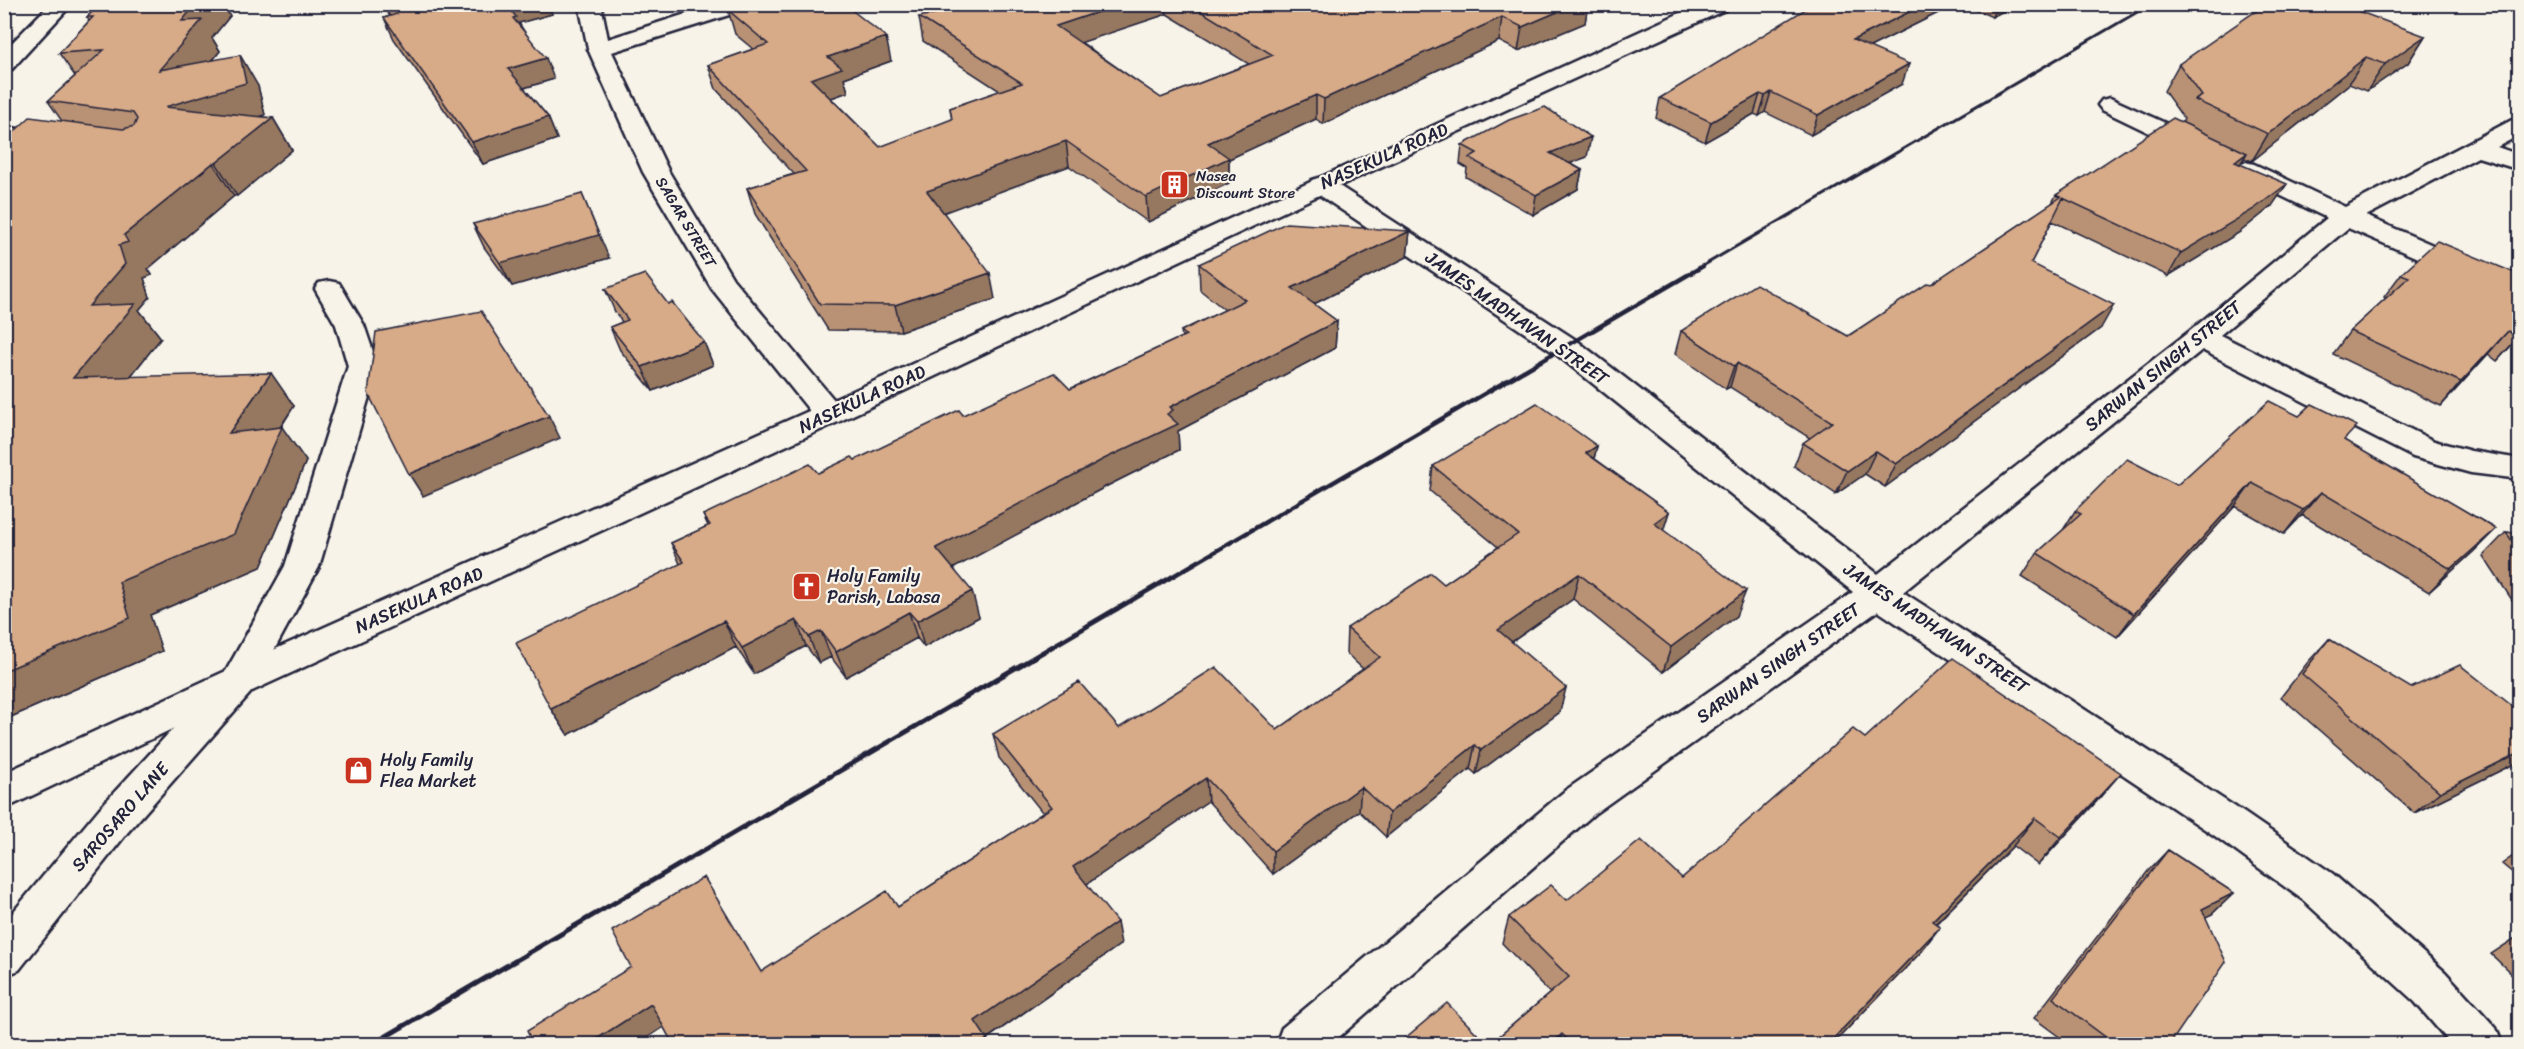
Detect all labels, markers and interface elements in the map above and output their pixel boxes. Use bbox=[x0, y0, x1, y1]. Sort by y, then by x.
street label: NASEKULA ROAD bbox=[1315, 113, 1454, 199]
place label: Nasea Discount Store bbox=[1196, 163, 1296, 206]
building icon: Nasea Discount Store bbox=[1159, 169, 1191, 201]
street label: SAGAR STREET bbox=[648, 171, 724, 274]
street label: JAMES MADHAVAN STREET bbox=[1418, 242, 1616, 394]
street label: SARWAN SINGH STREET bbox=[2077, 292, 2250, 440]
street label: NASEKULA ROAD bbox=[793, 355, 931, 443]
street label: JAMES MADHAVAN STREET bbox=[1836, 553, 2036, 703]
street label: NASEKULA ROAD bbox=[350, 557, 489, 643]
place label: Holy Family Parish, Labasa bbox=[827, 560, 941, 613]
church icon: Holy Family Parish, Labasa bbox=[790, 570, 822, 602]
street label: SARWAN SINGH STREET bbox=[1689, 593, 1868, 732]
place label: Holy Family Flea Market bbox=[380, 744, 477, 797]
street label: SAROSARO LANE bbox=[63, 754, 178, 879]
shop icon: Holy Family Flea Market bbox=[343, 754, 375, 786]

